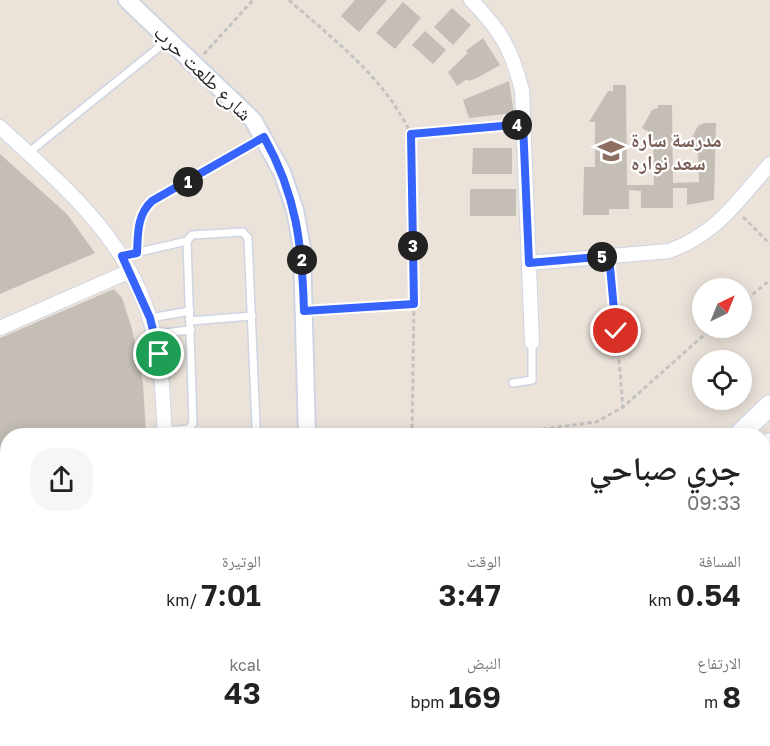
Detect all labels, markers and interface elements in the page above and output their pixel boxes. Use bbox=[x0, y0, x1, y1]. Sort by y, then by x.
street label: شارع طلعت حرب bbox=[148, 20, 258, 126]
pin: 4 bbox=[502, 110, 532, 140]
text: 4 bbox=[512, 115, 522, 135]
place label: مدرسة سارة سعد نواره bbox=[631, 127, 722, 175]
school or university icon: مدرسة سارة سعد نواره bbox=[596, 136, 626, 166]
pin: 1 bbox=[173, 167, 203, 197]
text: 1 bbox=[184, 172, 192, 192]
pin: 3 bbox=[398, 231, 428, 261]
text: 3 bbox=[408, 236, 418, 256]
pin: 5 bbox=[587, 242, 617, 272]
pin: 2 bbox=[287, 245, 317, 275]
text: 5 bbox=[597, 247, 607, 267]
text: 2 bbox=[297, 250, 307, 270]
north arrow bbox=[692, 278, 752, 338]
map controls bbox=[692, 278, 752, 410]
pin bbox=[590, 305, 641, 356]
icon: check bbox=[599, 314, 632, 347]
pin bbox=[133, 328, 184, 379]
icon: arrive bbox=[142, 337, 175, 370]
button: locate bbox=[692, 350, 752, 410]
button: share bbox=[30, 448, 93, 511]
text: جري صباحي bbox=[589, 448, 741, 487]
text: 09:33 bbox=[687, 490, 741, 514]
text: الوتيرة bbox=[222, 551, 261, 571]
text: الوقت bbox=[467, 551, 501, 571]
text: المسافة bbox=[699, 551, 741, 571]
text: 7:01 bbox=[201, 577, 261, 613]
text: 3:47 bbox=[439, 577, 501, 613]
text: 0.54 bbox=[676, 577, 741, 613]
text: /km bbox=[166, 590, 201, 610]
text: km bbox=[649, 590, 676, 610]
text: النبض bbox=[467, 653, 501, 673]
text: الارتفاع bbox=[697, 653, 741, 673]
text: kcal bbox=[229, 655, 261, 675]
text: 43 bbox=[224, 675, 261, 711]
text: 169 bbox=[448, 679, 501, 715]
text: 8 bbox=[722, 679, 741, 715]
text: bpm bbox=[411, 692, 448, 712]
text: m bbox=[704, 692, 722, 712]

